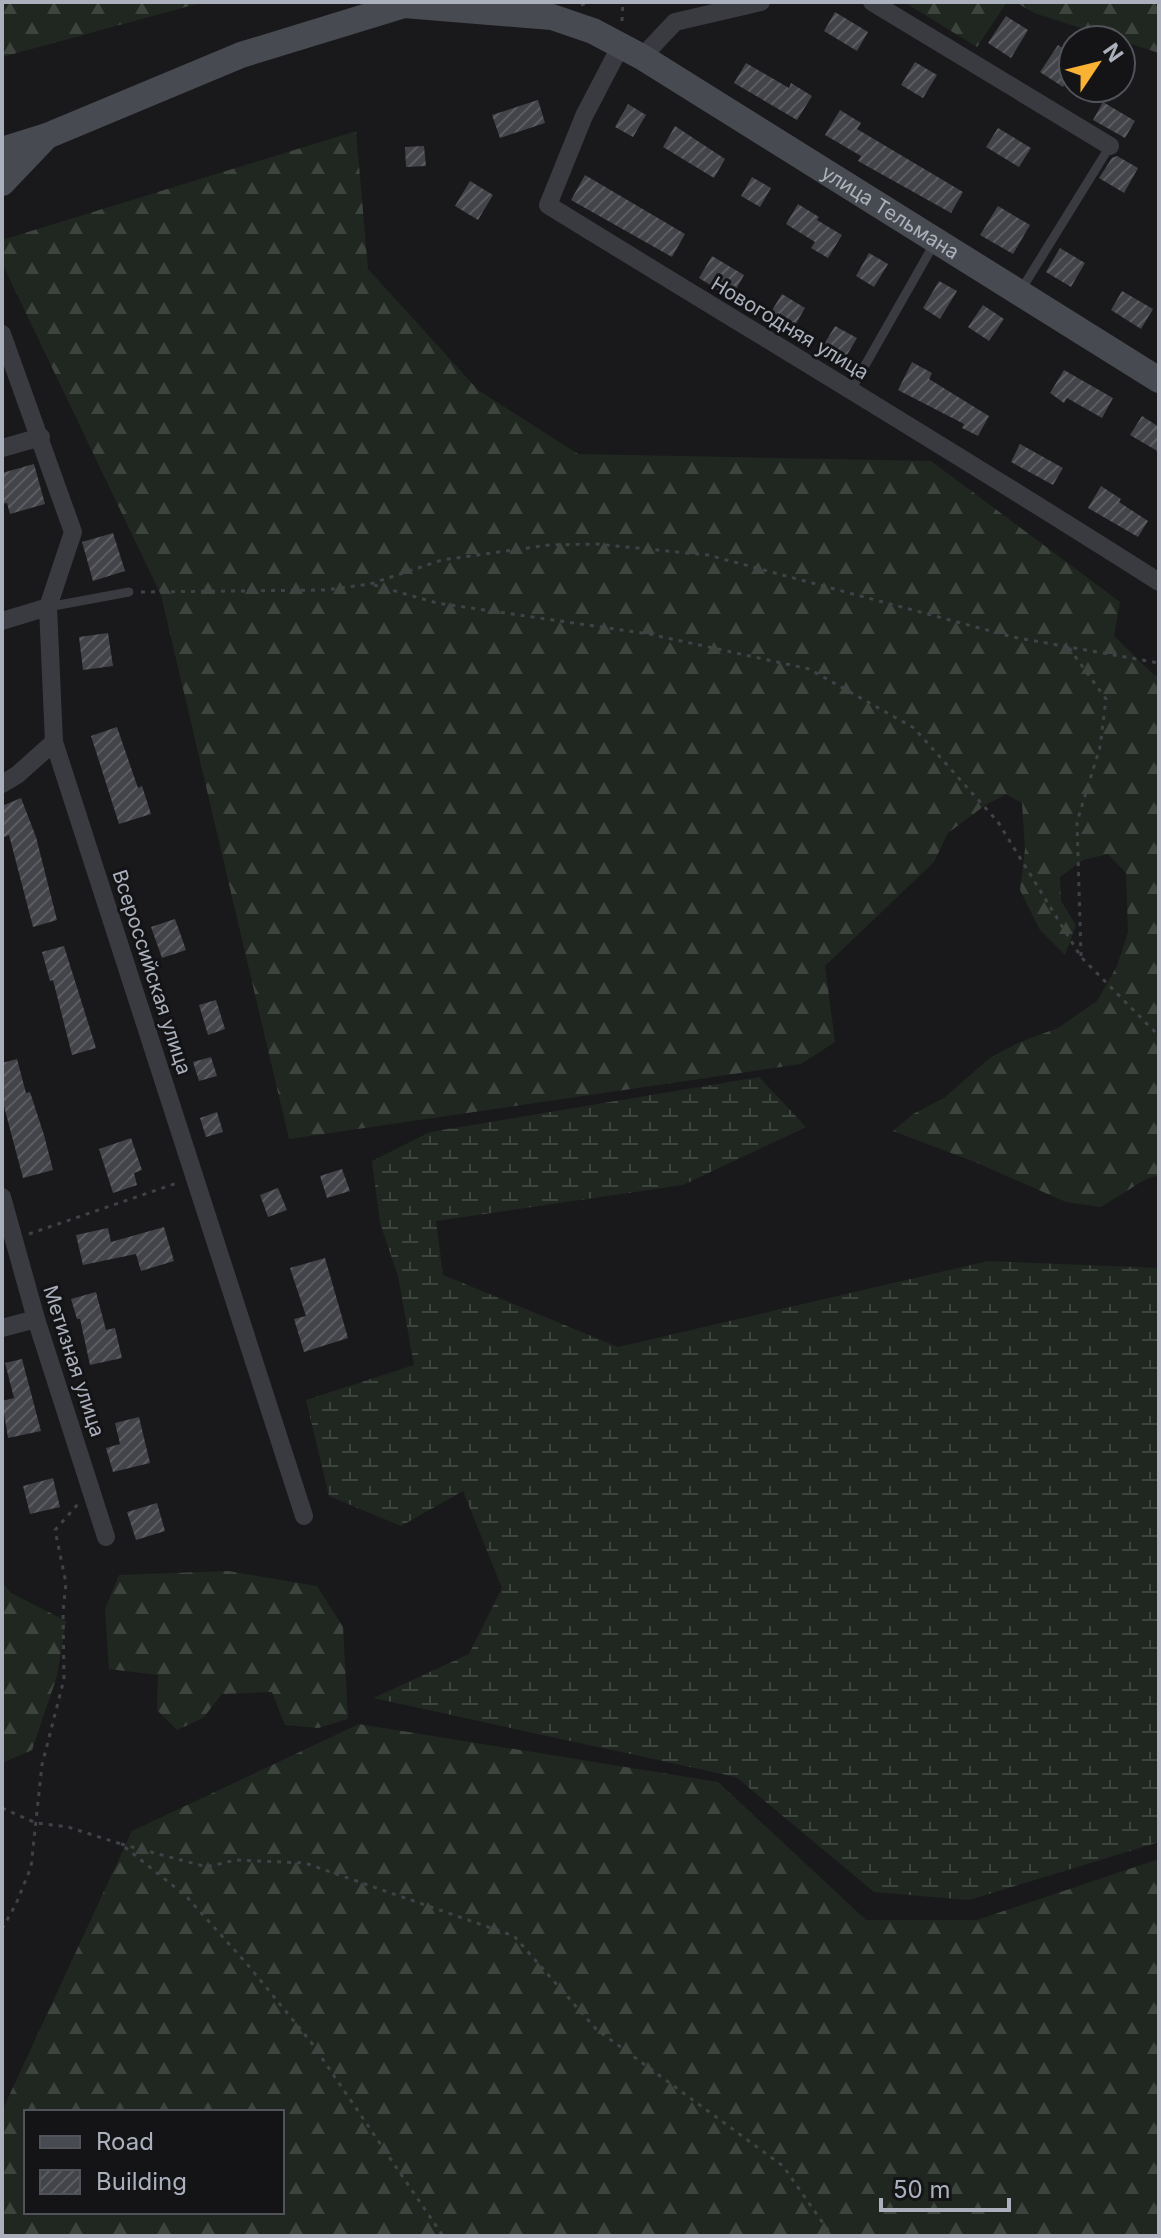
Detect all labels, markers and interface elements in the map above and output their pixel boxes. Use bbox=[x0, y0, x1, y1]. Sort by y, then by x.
north arrow bbox=[1057, 24, 1137, 104]
text: N bbox=[1098, 38, 1129, 67]
street label: улица Тельмана bbox=[817, 160, 964, 264]
street label: Новогодняя улица bbox=[707, 271, 873, 385]
street label: Всероссийская улица bbox=[108, 867, 196, 1077]
street label: Метизная улица bbox=[38, 1282, 110, 1440]
legend bbox=[24, 2110, 284, 2214]
text: Road bbox=[96, 2127, 154, 2156]
scale bar bbox=[881, 2162, 1009, 2212]
text: Building bbox=[96, 2167, 187, 2196]
text: 50 m bbox=[893, 2175, 951, 2204]

